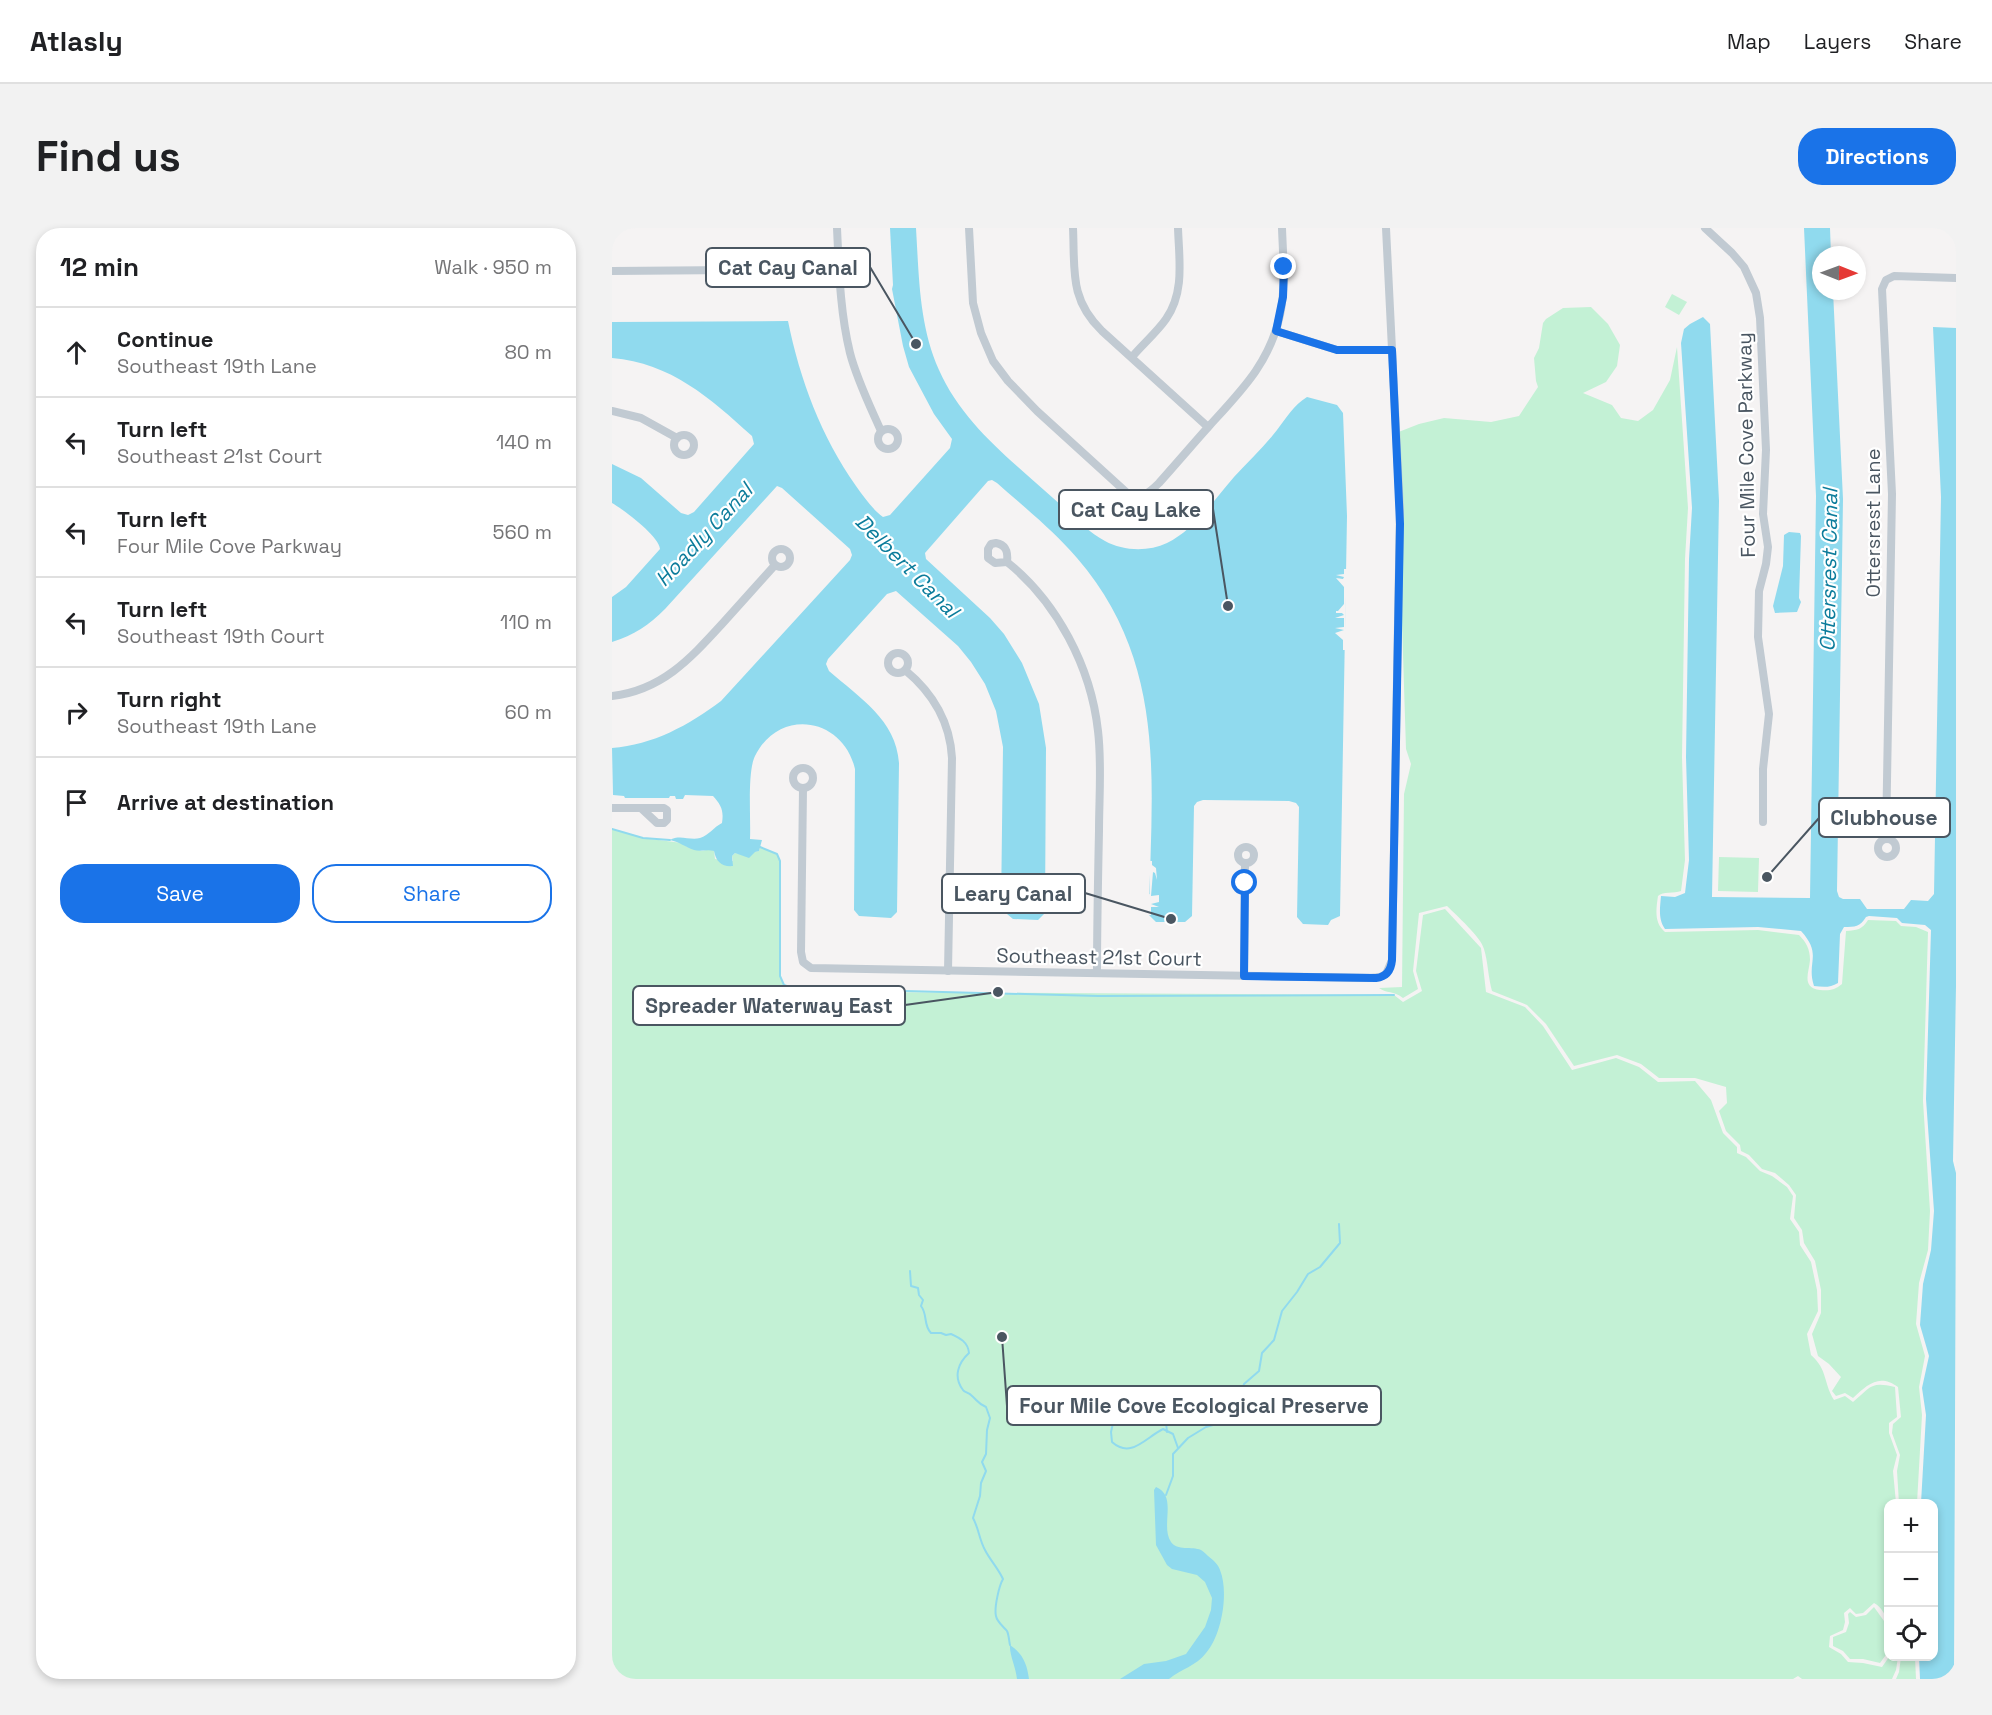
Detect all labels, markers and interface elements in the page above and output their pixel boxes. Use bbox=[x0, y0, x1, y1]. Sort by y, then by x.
text: Atlasly bbox=[30, 23, 123, 59]
text: Map bbox=[1727, 28, 1771, 55]
text: Layers bbox=[1804, 28, 1871, 55]
text: Share bbox=[1904, 28, 1962, 55]
button: Directions bbox=[1798, 128, 1956, 185]
text: Find us bbox=[36, 130, 181, 183]
north arrow bbox=[1812, 246, 1866, 300]
callout: Cat Cay Canal bbox=[706, 248, 870, 287]
text: 12 min bbox=[60, 250, 139, 284]
route end bbox=[1270, 253, 1296, 279]
text: Walk · 950 m bbox=[434, 254, 552, 280]
text: Cat Cay Canal bbox=[718, 254, 858, 281]
text: Continue bbox=[117, 325, 213, 353]
street label: Four Mile Cove Parkway bbox=[1731, 332, 1761, 558]
icon: ahead bbox=[60, 336, 93, 369]
text: 80 m bbox=[504, 339, 552, 365]
text: Southeast 19th Lane bbox=[117, 353, 317, 379]
text: Turn left bbox=[117, 415, 207, 443]
icon: left bbox=[60, 426, 93, 459]
text: 140 m bbox=[496, 429, 552, 455]
text: Southeast 21st Court bbox=[117, 443, 322, 469]
street label: Ottersrest Lane bbox=[1860, 449, 1886, 597]
water label: Hoadly Canal bbox=[649, 475, 760, 592]
water label: Ottersrest Canal bbox=[1814, 485, 1843, 652]
callout: Cat Cay Lake bbox=[1059, 490, 1213, 529]
text: Cat Cay Lake bbox=[1071, 496, 1201, 523]
text: Turn left bbox=[117, 505, 207, 533]
water label: Delbert Canal bbox=[850, 508, 967, 625]
icon: left bbox=[60, 516, 93, 549]
text: 560 m bbox=[493, 519, 552, 545]
text: Four Mile Cove Parkway bbox=[117, 533, 342, 559]
text: Turn left bbox=[117, 595, 207, 623]
icon: left bbox=[60, 606, 93, 639]
text: 110 m bbox=[500, 609, 552, 635]
text: Southeast 19th Court bbox=[117, 623, 325, 649]
text: Turn right bbox=[117, 685, 222, 713]
icon: right bbox=[60, 696, 93, 729]
text: 60 m bbox=[505, 699, 552, 725]
text: Southeast 19th Lane bbox=[117, 713, 317, 739]
icon: arrive bbox=[60, 786, 93, 819]
text: Arrive at destination bbox=[117, 788, 334, 816]
callout: Clubhouse bbox=[1819, 798, 1950, 837]
text: Clubhouse bbox=[1830, 804, 1938, 831]
button: Save bbox=[60, 864, 300, 923]
button: Share bbox=[312, 864, 552, 923]
route start bbox=[1231, 869, 1257, 895]
callout: Leary Canal bbox=[942, 874, 1085, 913]
text: Leary Canal bbox=[954, 880, 1072, 907]
street label: Southeast 21st Court bbox=[996, 942, 1202, 972]
callout: Spreader Waterway East bbox=[633, 986, 905, 1025]
text: Spreader Waterway East bbox=[645, 992, 893, 1019]
callout: Four Mile Cove Ecological Preserve bbox=[1007, 1386, 1381, 1425]
text: Four Mile Cove Ecological Preserve bbox=[1019, 1392, 1369, 1419]
map controls bbox=[1884, 1499, 1938, 1661]
button: + bbox=[1884, 1499, 1938, 1553]
button: − bbox=[1884, 1553, 1938, 1607]
button: locate bbox=[1884, 1607, 1938, 1661]

